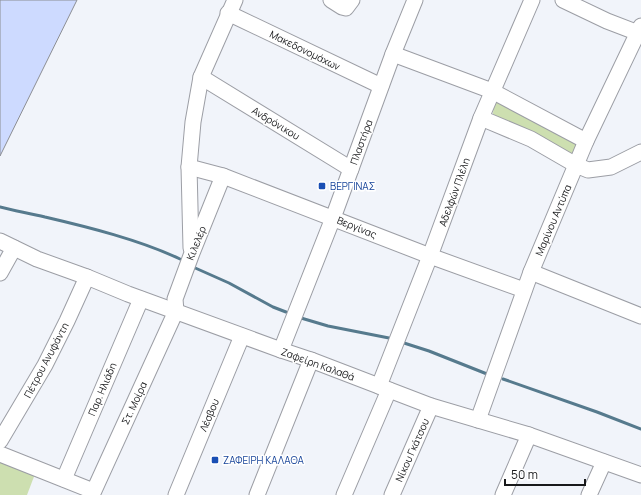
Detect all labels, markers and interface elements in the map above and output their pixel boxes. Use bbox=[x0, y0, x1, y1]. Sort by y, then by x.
street label: Μακεδονομάχων bbox=[267, 27, 343, 73]
street label: Ανδρόνικου bbox=[249, 103, 303, 143]
street label: Πλαστήρα bbox=[346, 118, 376, 166]
street label: Αδελφών Πλέλη bbox=[435, 156, 473, 228]
place label: ΒΕΡΓΙΝΑΣ bbox=[330, 179, 375, 193]
marker: ΒΕΡΓΙΝΑΣ bbox=[317, 181, 327, 191]
street label: Μαρίνου Αντύπα bbox=[532, 182, 574, 258]
street label: Βεργίνας bbox=[335, 213, 379, 241]
street label: Κιλελέρ bbox=[183, 224, 209, 262]
street label: Πέτρου Ανυφάντη bbox=[20, 320, 72, 400]
street label: Ζαφείρη Καλαθά bbox=[279, 344, 357, 384]
street label: Παρ. Ηλιάδη bbox=[84, 360, 120, 418]
street label: Στ. Μοίρα bbox=[118, 379, 150, 427]
street label: Λέσβου bbox=[196, 396, 222, 434]
street label: Νίκου Γκάτσου bbox=[392, 416, 432, 484]
place label: ΖΑΦΕΙΡΗ ΚΑΛΑΘΑ bbox=[223, 453, 305, 467]
marker: ΖΑΦΕΙΡΗ ΚΑΛΑΘΑ bbox=[210, 455, 220, 465]
scale bar bbox=[505, 461, 585, 487]
text: 50 m bbox=[511, 466, 538, 483]

